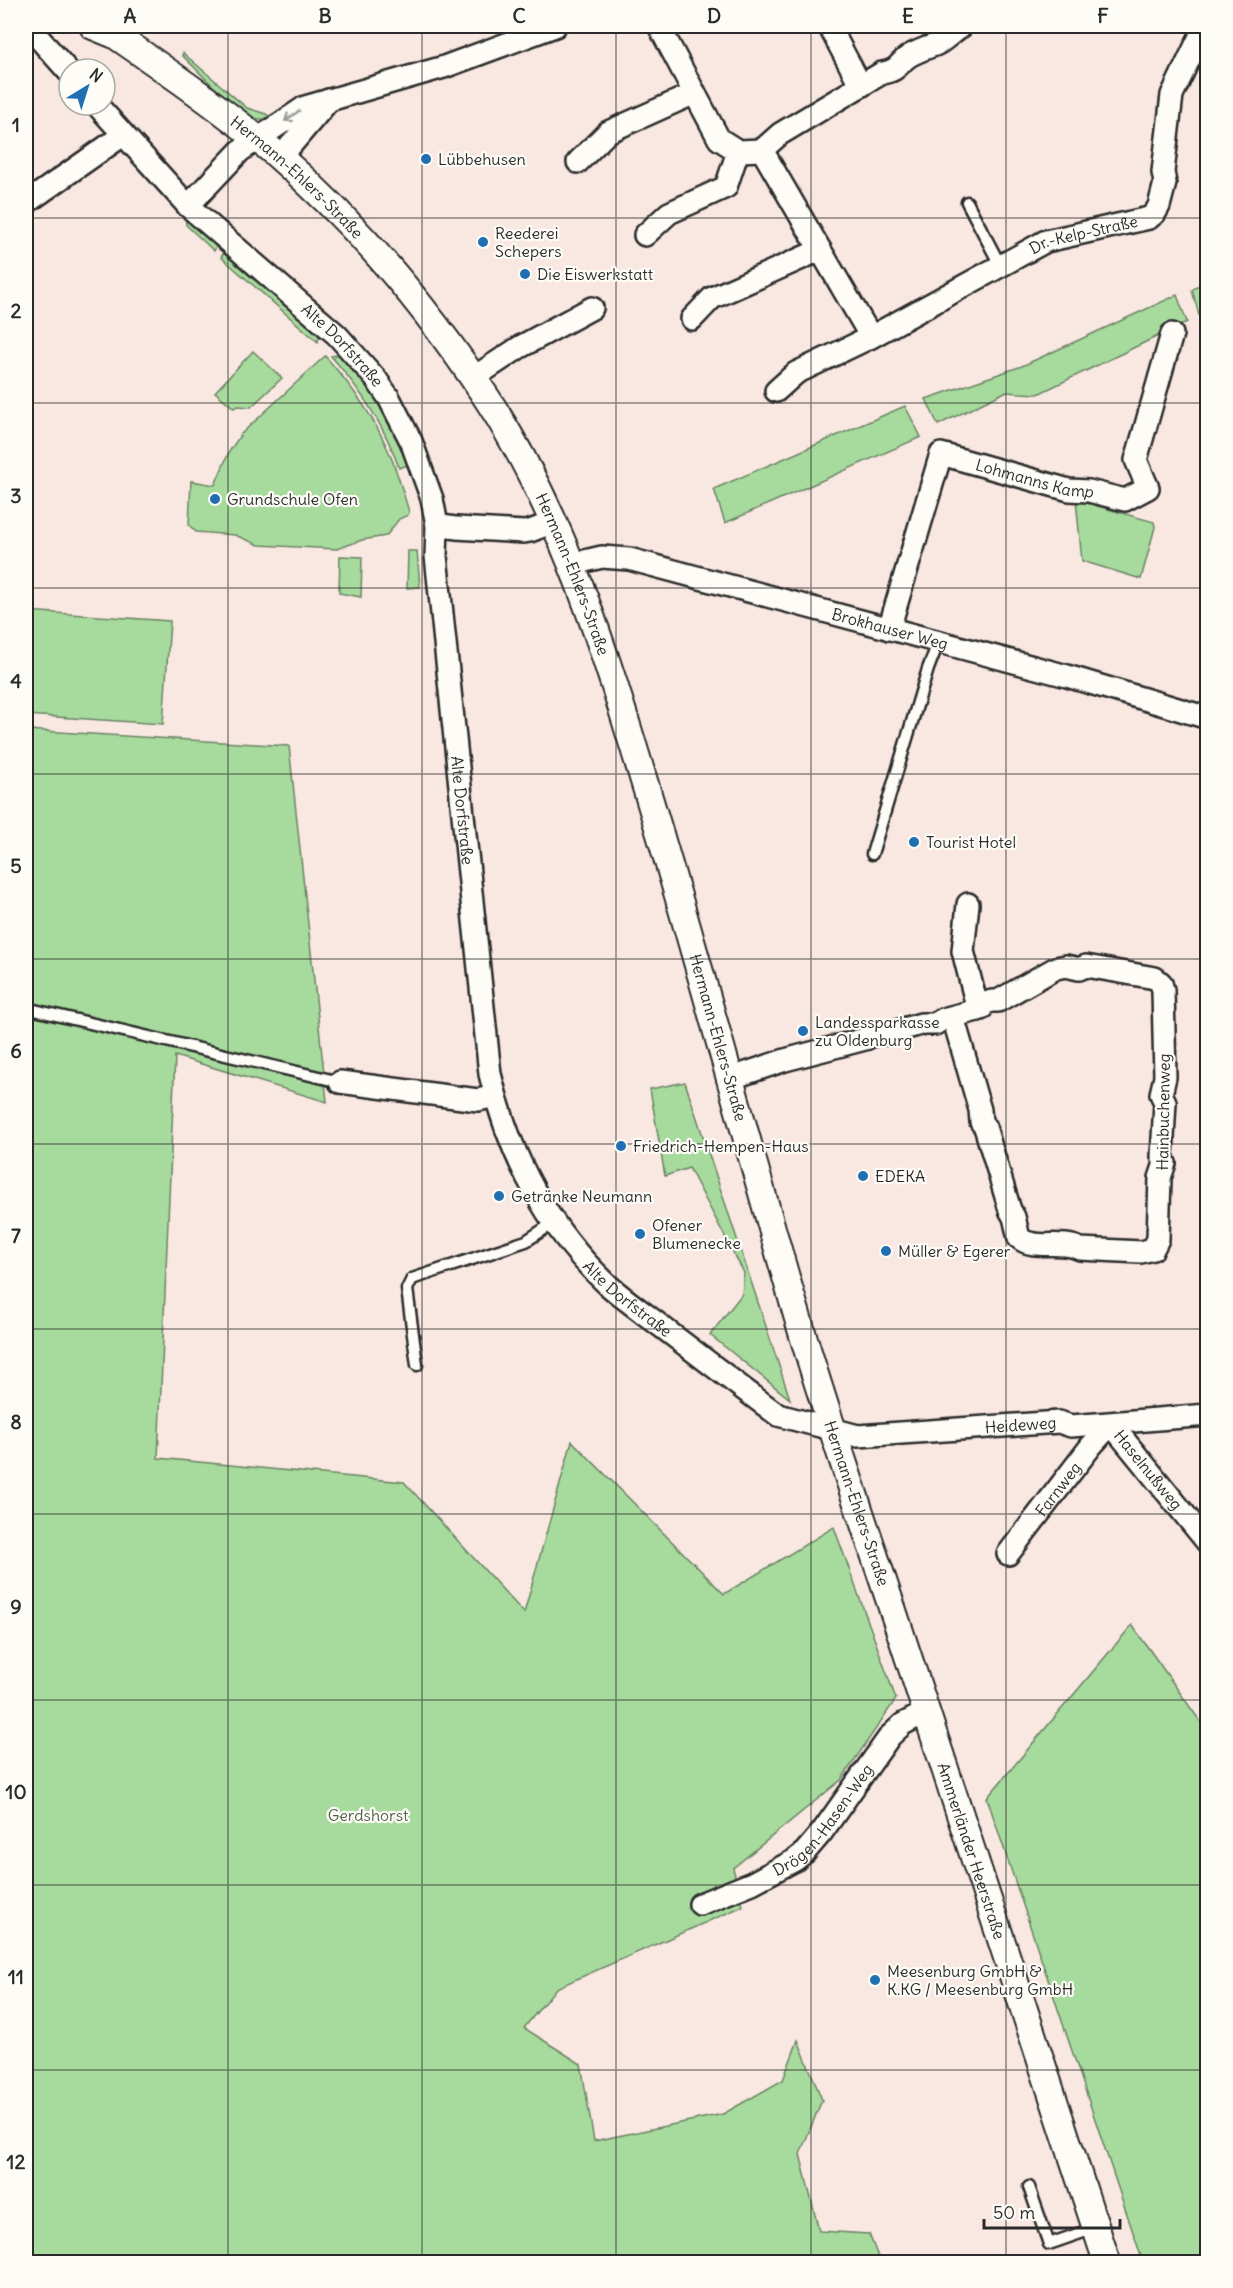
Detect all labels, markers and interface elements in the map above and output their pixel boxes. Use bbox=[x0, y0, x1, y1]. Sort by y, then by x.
text: A bbox=[124, 3, 137, 28]
text: B bbox=[318, 3, 332, 28]
text: C bbox=[512, 3, 526, 28]
text: D bbox=[707, 3, 721, 28]
text: E bbox=[902, 3, 914, 28]
text: F bbox=[1097, 3, 1109, 28]
north arrow bbox=[57, 57, 117, 117]
text: N bbox=[86, 64, 107, 86]
one-way arrow bbox=[284, 110, 300, 122]
street label: Hermann-Ehlers-Straße bbox=[227, 111, 368, 242]
text: 1 bbox=[12, 112, 20, 137]
place label: Lübbehusen bbox=[438, 149, 526, 169]
marker: Lübbehusen bbox=[419, 152, 433, 166]
street label: Dr.-Kelp-Straße bbox=[1026, 211, 1140, 258]
place label: Reederei Schepers bbox=[495, 223, 561, 261]
marker: Reederei Schepers bbox=[476, 235, 490, 249]
place label: Die Eiswerkstatt bbox=[537, 264, 654, 284]
marker: Die Eiswerkstatt bbox=[518, 267, 532, 281]
text: 2 bbox=[11, 298, 22, 323]
street label: Alte Dorfstraße bbox=[297, 299, 388, 390]
street label: Lohmanns Kamp bbox=[974, 454, 1097, 502]
text: 3 bbox=[10, 483, 22, 508]
place label: Grundschule Ofen bbox=[227, 489, 358, 509]
street label: Hermann-Ehlers-Straße bbox=[532, 490, 614, 658]
marker: Grundschule Ofen bbox=[208, 492, 222, 506]
street label: Brokhauser Weg bbox=[830, 604, 950, 654]
text: 4 bbox=[10, 668, 22, 693]
street label: Alte Dorfstraße bbox=[447, 755, 478, 866]
place label: Tourist Hotel bbox=[926, 832, 1016, 852]
marker: Tourist Hotel bbox=[907, 835, 921, 849]
text: 5 bbox=[10, 853, 22, 878]
street label: Hermann-Ehlers-Straße bbox=[685, 952, 751, 1123]
place label: Landessparkasse zu Oldenburg bbox=[815, 1012, 940, 1050]
marker: Landessparkasse zu Oldenburg bbox=[796, 1024, 810, 1038]
text: 6 bbox=[10, 1038, 22, 1063]
street label: Hainbuchenweg bbox=[1152, 1053, 1174, 1171]
place label: Friedrich-Hempen-Haus bbox=[633, 1136, 809, 1156]
marker: Friedrich-Hempen-Haus bbox=[614, 1139, 628, 1153]
place label: EDEKA bbox=[875, 1166, 925, 1186]
marker: EDEKA bbox=[856, 1169, 870, 1183]
place label: Getränke Neumann bbox=[511, 1186, 652, 1206]
marker: Getränke Neumann bbox=[492, 1189, 506, 1203]
place label: Ofener Blumenecke bbox=[652, 1215, 741, 1253]
text: 7 bbox=[11, 1223, 21, 1248]
marker: Ofener Blumenecke bbox=[633, 1227, 647, 1241]
place label: Müller & Egerer bbox=[898, 1241, 1011, 1261]
marker: Müller & Egerer bbox=[879, 1244, 893, 1258]
street label: Alte Dorfstraße bbox=[579, 1256, 676, 1341]
text: 8 bbox=[10, 1409, 22, 1434]
street label: Heideweg bbox=[984, 1412, 1057, 1437]
street label: Hermann-Ehlers-Straße bbox=[820, 1418, 894, 1588]
street label: Haselnußweg bbox=[1110, 1426, 1187, 1514]
street label: Farnweg bbox=[1031, 1458, 1085, 1520]
text: 9 bbox=[10, 1594, 22, 1619]
street label: Drögen-Hasen-Weg bbox=[769, 1760, 877, 1880]
street label: Ammerländer Heerstraße bbox=[933, 1760, 1010, 1942]
text: 10 bbox=[5, 1779, 27, 1804]
park label: Gerdshorst bbox=[328, 1805, 409, 1825]
place label: Meesenburg GmbH & K.KG / Meesenburg GmbH bbox=[887, 1961, 1073, 1999]
text: 11 bbox=[8, 1964, 24, 1989]
marker: Meesenburg GmbH & K.KG / Meesenburg GmbH bbox=[868, 1973, 882, 1987]
text: 12 bbox=[7, 2149, 25, 2174]
scale bar bbox=[984, 2192, 1120, 2230]
text: 50 m bbox=[993, 2201, 1035, 2224]

